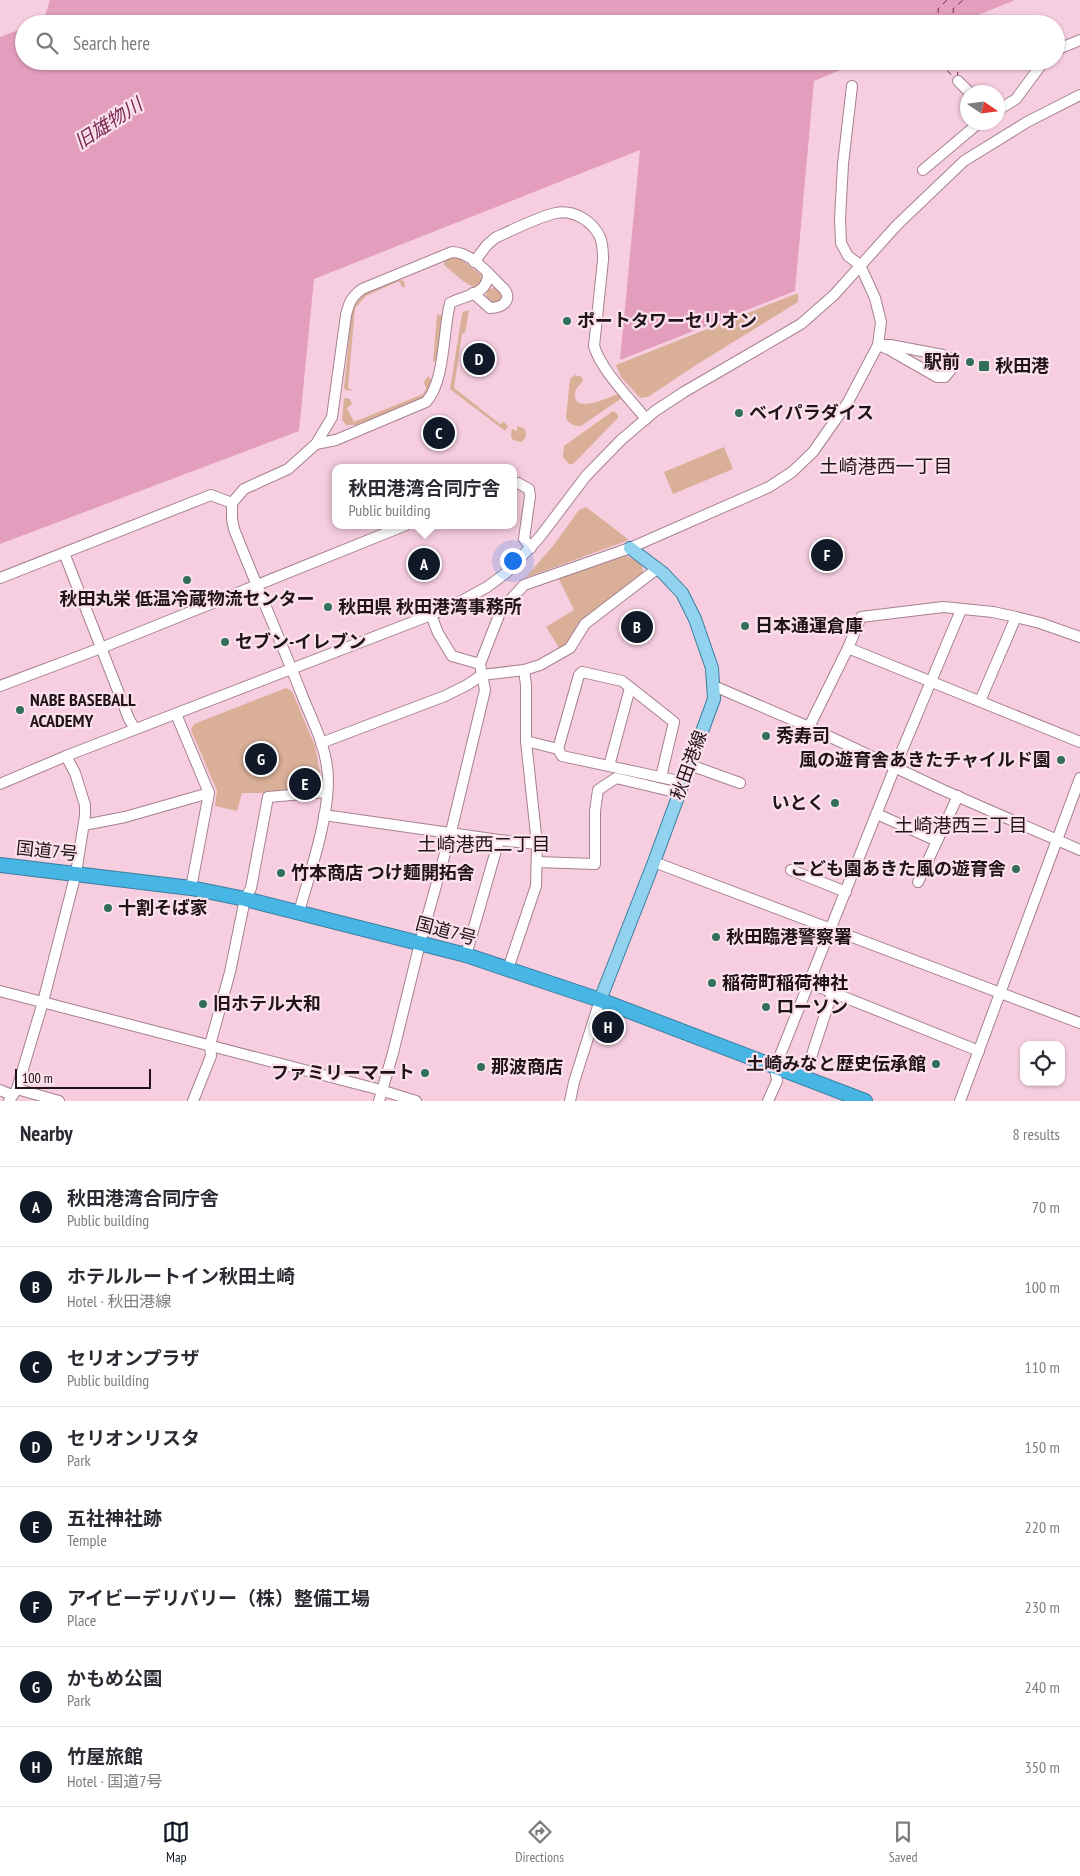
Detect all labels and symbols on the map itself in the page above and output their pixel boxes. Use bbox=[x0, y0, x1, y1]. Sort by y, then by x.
north arrow bbox=[960, 85, 1005, 130]
water label: 旧雄物川 bbox=[70, 91, 148, 154]
place label: ポートタワーセリオン bbox=[577, 309, 757, 332]
marker: ポートタワーセリオン bbox=[561, 315, 573, 327]
pin: D bbox=[463, 340, 495, 378]
place label: 駅前 bbox=[924, 350, 960, 373]
place label: 秋田港 bbox=[995, 354, 1049, 377]
marker: 駅前 bbox=[964, 356, 976, 368]
marker: 秋田港 bbox=[977, 359, 991, 373]
place label: ベイパラダイス bbox=[749, 401, 874, 424]
marker: ベイパラダイス bbox=[733, 407, 745, 419]
pin: C bbox=[423, 414, 455, 452]
district label: 土崎港西一丁目 bbox=[819, 454, 953, 478]
pin: F bbox=[811, 536, 843, 574]
pin: A bbox=[408, 545, 440, 583]
your location bbox=[500, 548, 526, 574]
marker: 秋田丸栄 低温冷蔵物流センター bbox=[181, 574, 193, 586]
place label: 秋田丸栄 低温冷蔵物流センター bbox=[59, 587, 315, 610]
place label: 秋田県 秋田港湾事務所 bbox=[338, 595, 522, 618]
marker: 秋田県 秋田港湾事務所 bbox=[322, 601, 334, 613]
pin: B bbox=[621, 608, 653, 646]
place label: 日本通運倉庫 bbox=[755, 614, 863, 637]
marker: 日本通運倉庫 bbox=[739, 620, 751, 632]
place label: セブン-イレブン bbox=[235, 630, 366, 653]
marker: セブン-イレブン bbox=[219, 636, 231, 648]
place label: NABE BASEBALL ACADEMY bbox=[29, 688, 136, 732]
marker: NABE BASEBALL ACADEMY bbox=[14, 704, 26, 716]
place label: 秀寿司 bbox=[776, 724, 830, 747]
street label: 秋田港線 bbox=[665, 727, 712, 803]
marker: 秀寿司 bbox=[760, 730, 772, 742]
pin: G bbox=[245, 740, 277, 778]
place label: 風の遊育舎あきたチャイルド園 bbox=[799, 748, 1051, 771]
marker: 風の遊育舎あきたチャイルド園 bbox=[1055, 754, 1067, 766]
pin: E bbox=[289, 765, 321, 803]
place label: いとく bbox=[772, 791, 825, 814]
marker: いとく bbox=[829, 797, 841, 809]
district label: 土崎港西三丁目 bbox=[894, 813, 1028, 837]
district label: 土崎港西二丁目 bbox=[417, 832, 551, 856]
street label: 国道7号 bbox=[15, 836, 79, 865]
place label: こども園あきた風の遊育舎 bbox=[790, 857, 1006, 880]
place label: 竹本商店 つけ麺開拓舎 bbox=[291, 861, 475, 884]
marker: こども園あきた風の遊育舎 bbox=[1010, 863, 1022, 875]
marker: 竹本商店 つけ麺開拓舎 bbox=[275, 867, 287, 879]
place label: 十割そば家 bbox=[118, 896, 208, 919]
marker: 十割そば家 bbox=[102, 902, 114, 914]
street label: 国道7号 bbox=[413, 911, 479, 950]
place label: 秋田臨港警察署 bbox=[726, 925, 852, 948]
marker: 秋田臨港警察署 bbox=[710, 931, 722, 943]
place label: 稲荷町稲荷神社 bbox=[722, 971, 848, 994]
marker: 稲荷町稲荷神社 bbox=[706, 977, 718, 989]
place label: 旧ホテル大和 bbox=[213, 992, 321, 1015]
place label: ローソン bbox=[776, 995, 848, 1018]
marker: 旧ホテル大和 bbox=[197, 998, 209, 1010]
marker: ローソン bbox=[760, 1001, 772, 1013]
pin: H bbox=[592, 1008, 624, 1046]
place label: 土崎みなと歴史伝承館 bbox=[746, 1052, 926, 1075]
place label: 那波商店 bbox=[491, 1055, 563, 1078]
marker: 土崎みなと歴史伝承館 bbox=[930, 1058, 942, 1070]
place label: ファミリーマート bbox=[271, 1061, 415, 1084]
marker: 那波商店 bbox=[475, 1061, 487, 1073]
scale bar bbox=[15, 1066, 151, 1089]
marker: ファミリーマート bbox=[419, 1067, 431, 1079]

